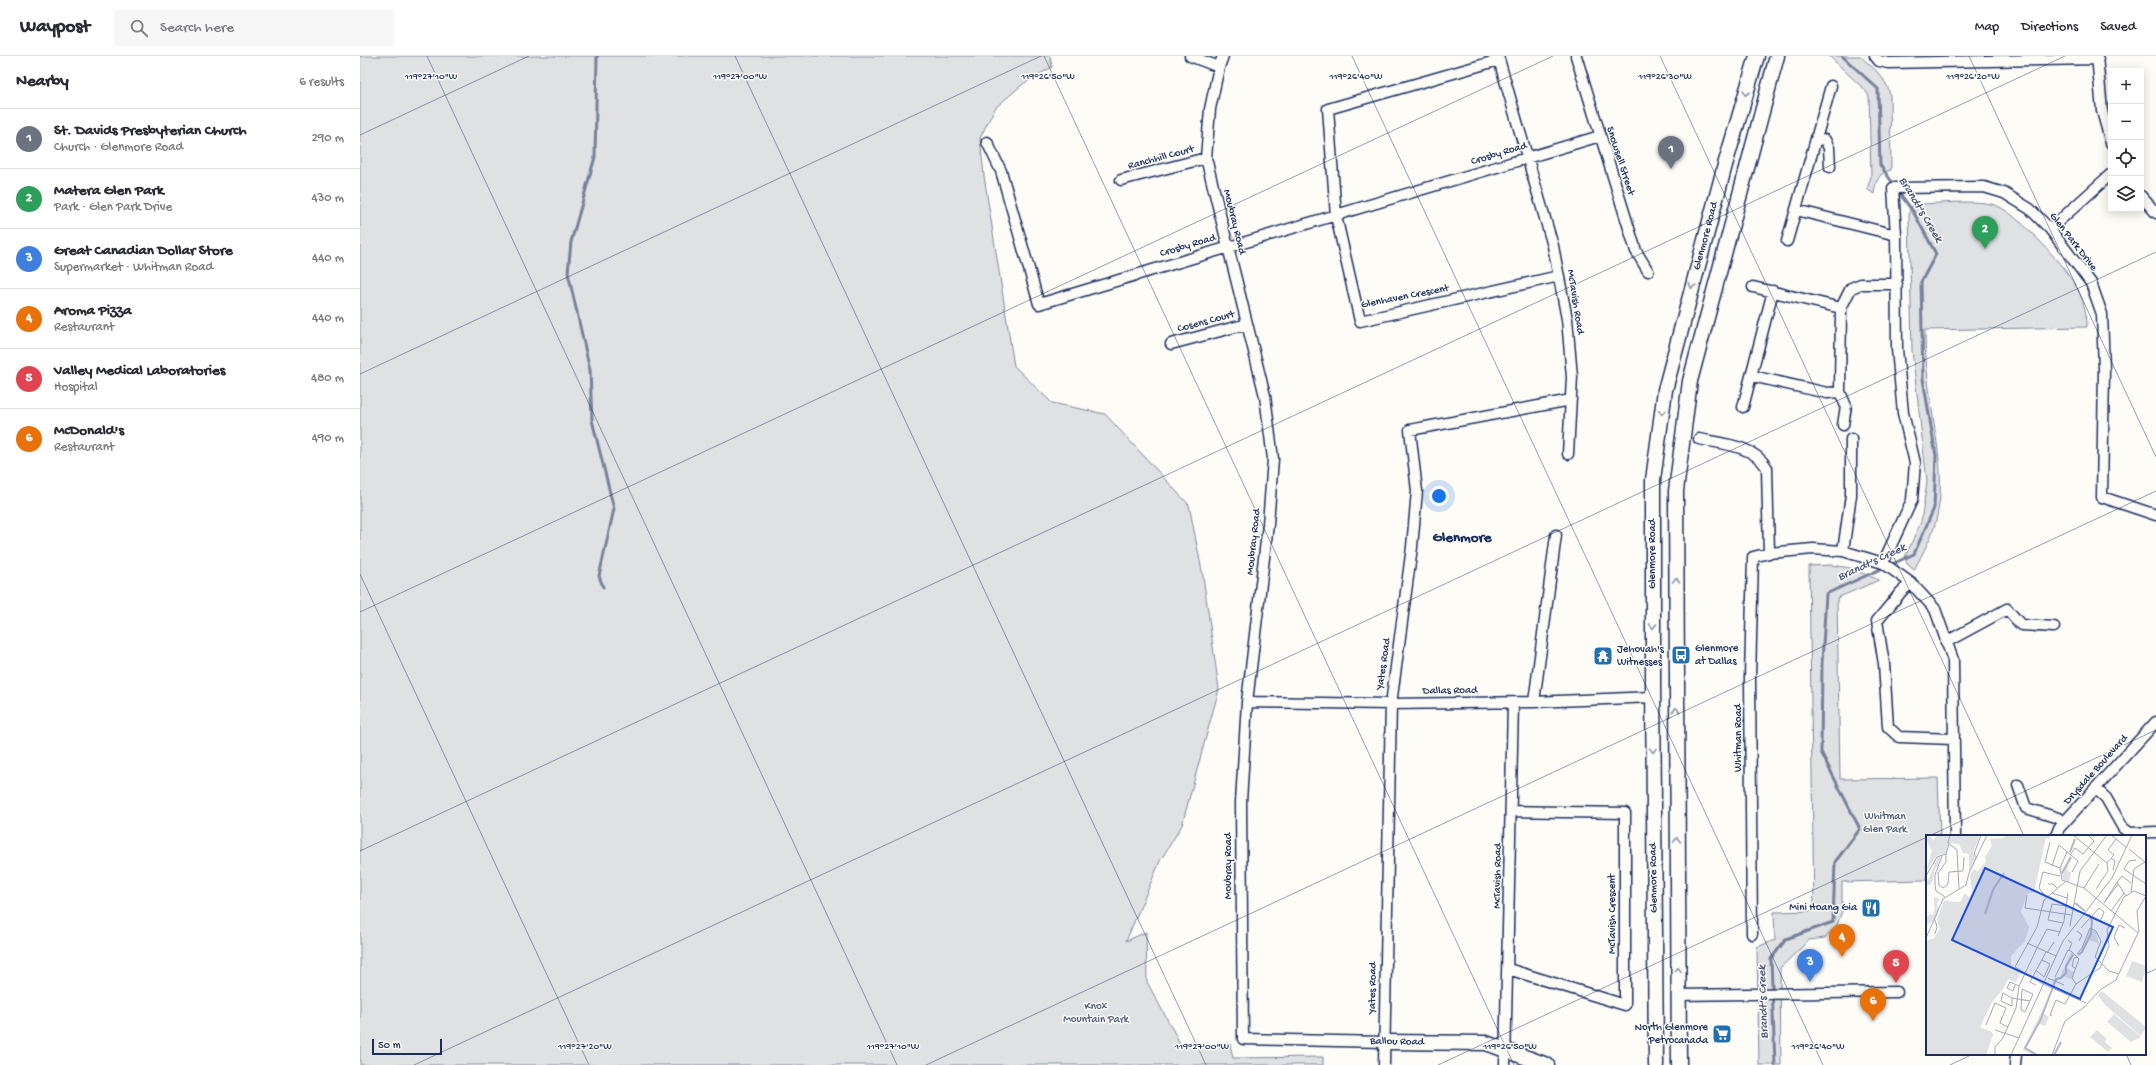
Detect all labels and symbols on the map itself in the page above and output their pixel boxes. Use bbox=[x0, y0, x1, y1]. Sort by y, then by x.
text: 119°27'10"W bbox=[404, 71, 458, 83]
text: 119°27'00"W bbox=[712, 71, 768, 83]
text: 119°26'50"W bbox=[1020, 71, 1075, 83]
text: 119°26'40"W bbox=[1328, 71, 1383, 83]
text: 119°26'30"W bbox=[1637, 71, 1692, 83]
text: 119°26'20"W bbox=[1945, 71, 2000, 83]
one-way arrow bbox=[1742, 90, 1751, 97]
street label: Snowsell Street bbox=[1603, 125, 1637, 198]
pin: 1 bbox=[1658, 136, 1684, 169]
street label: Crosby Road bbox=[1470, 139, 1530, 168]
street label: Ranchhill Court bbox=[1127, 143, 1197, 173]
water label: Brandt's Creek bbox=[1895, 175, 1946, 247]
street label: Moubray Road bbox=[1220, 188, 1248, 257]
street label: Glenmore Road bbox=[1691, 199, 1721, 272]
street label: Glen Park Drive bbox=[2047, 211, 2100, 274]
pin: 2 bbox=[1972, 216, 1998, 249]
street label: Crosby Road bbox=[1159, 231, 1219, 260]
street label: McTavish Road bbox=[1564, 269, 1586, 337]
street label: Glenhaven Crescent bbox=[1360, 282, 1451, 311]
one-way arrow bbox=[1689, 283, 1697, 289]
street label: Cosens Court bbox=[1176, 308, 1237, 335]
one-way arrow bbox=[1658, 409, 1667, 415]
your location bbox=[1429, 486, 1449, 506]
street label: Moubray Road bbox=[1245, 507, 1264, 576]
street label: Glenmore Road bbox=[1647, 517, 1659, 589]
district label: Glenmore bbox=[1432, 529, 1493, 547]
water label: Brandt's Creek bbox=[1836, 540, 1910, 585]
one-way arrow bbox=[1672, 577, 1680, 583]
one-way arrow bbox=[1649, 623, 1657, 629]
street label: Yates Road bbox=[1374, 636, 1394, 692]
place label: Glenmore at Dallas bbox=[1695, 643, 1739, 668]
place label: Jehovah's Witnesses bbox=[1617, 644, 1665, 669]
bus stop icon: Glenmore at Dallas bbox=[1670, 644, 1692, 666]
temple icon: Jehovah's Witnesses bbox=[1592, 645, 1614, 667]
street label: Dallas Road bbox=[1421, 684, 1479, 697]
street label: Whitman Road bbox=[1733, 702, 1745, 772]
one-way arrow bbox=[1672, 707, 1680, 713]
street label: Drysdale Boulevard bbox=[2061, 732, 2131, 808]
one-way arrow bbox=[1649, 747, 1657, 753]
park label: Whitman Glen Park bbox=[1863, 811, 1908, 836]
street label: Moubray Road bbox=[1223, 831, 1235, 899]
inset map bbox=[1926, 835, 2146, 1055]
one-way arrow bbox=[1673, 837, 1681, 843]
street label: Glenmore Road bbox=[1647, 841, 1661, 913]
street label: McTavish Road bbox=[1491, 842, 1505, 909]
street label: McTavish Crescent bbox=[1607, 872, 1619, 954]
restaurant icon: Mini Hoang Gia bbox=[1860, 897, 1882, 919]
place label: Mini Hoang Gia bbox=[1789, 902, 1858, 914]
pin: 4 bbox=[1829, 924, 1855, 957]
pin: 3 bbox=[1797, 949, 1823, 982]
pin: 5 bbox=[1883, 950, 1909, 983]
street label: Yates Road bbox=[1367, 960, 1379, 1015]
water label: Brandt's Creek bbox=[1756, 963, 1772, 1039]
one-way arrow bbox=[1674, 967, 1682, 973]
pin: 6 bbox=[1860, 988, 1886, 1021]
park label: Knox Mountain Park bbox=[1063, 1001, 1130, 1026]
place label: North Glenmore Petrocanada bbox=[1635, 1022, 1709, 1047]
supermarket icon: North Glenmore Petrocanada bbox=[1711, 1023, 1733, 1045]
street label: Ballou Road bbox=[1369, 1036, 1426, 1048]
scale bar bbox=[372, 1037, 442, 1056]
text: 119°27'20"W bbox=[557, 1041, 612, 1053]
text: 119°27'10"W bbox=[866, 1041, 920, 1053]
text: 119°27'00"W bbox=[1174, 1041, 1230, 1053]
text: 119°26'50"W bbox=[1482, 1041, 1537, 1053]
text: 119°26'40"W bbox=[1790, 1041, 1845, 1053]

